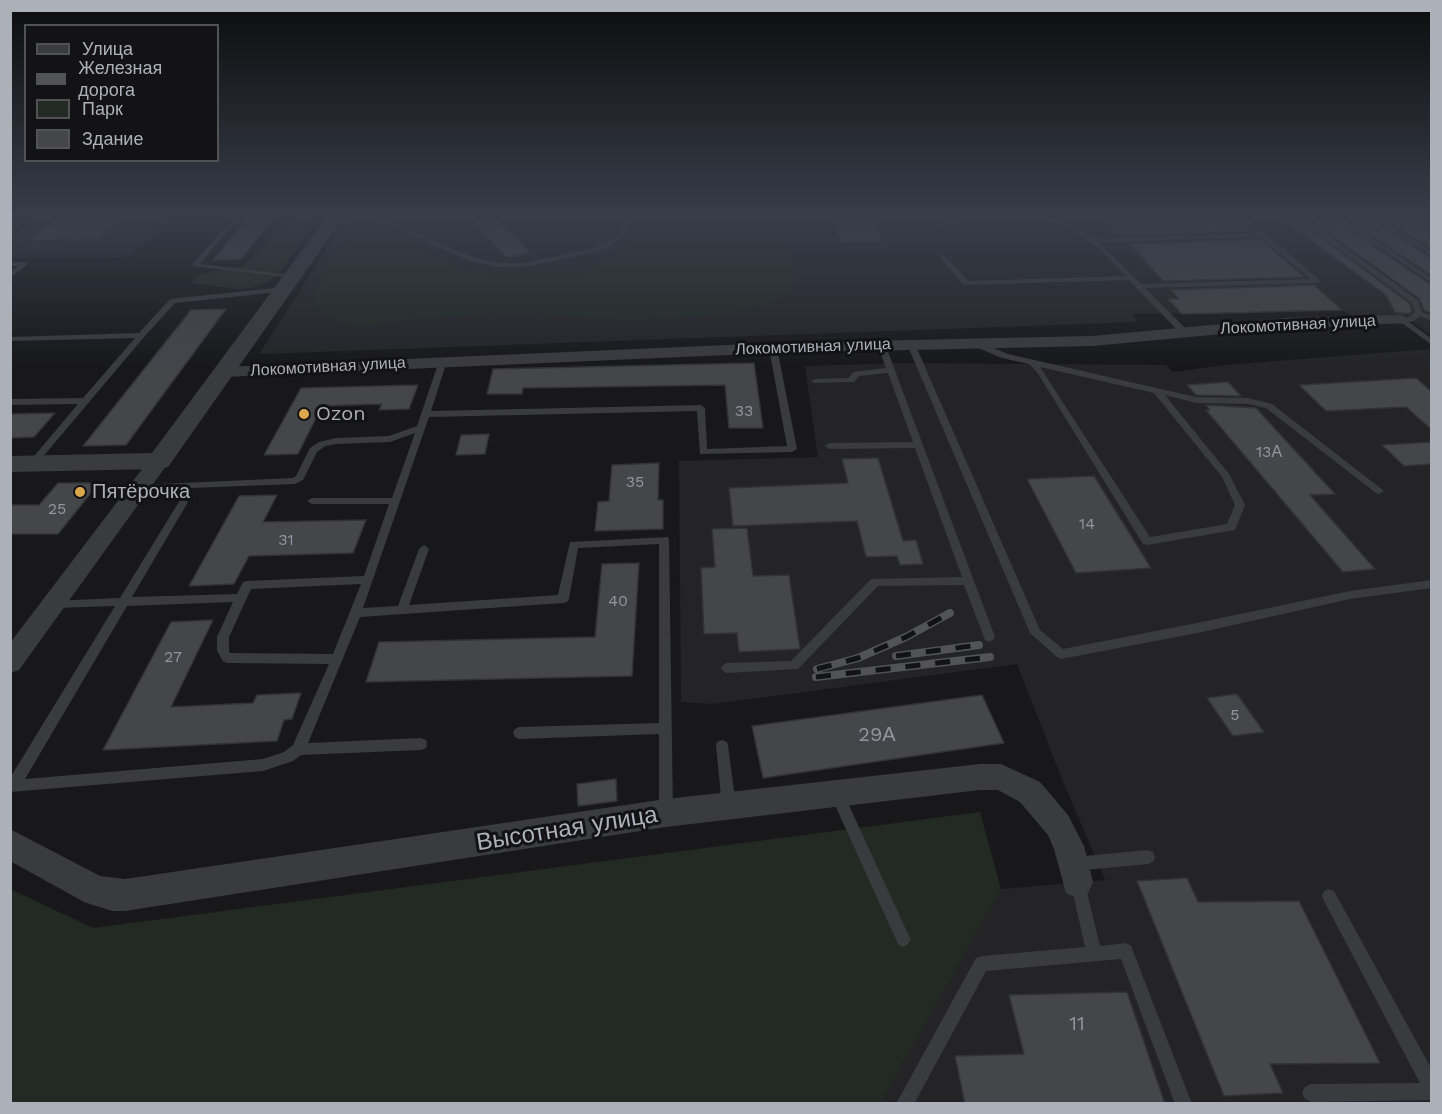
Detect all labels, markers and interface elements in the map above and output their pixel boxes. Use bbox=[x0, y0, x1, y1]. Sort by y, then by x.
legend bbox=[24, 24, 219, 162]
text: Улица bbox=[82, 38, 133, 59]
text: Железная дорога bbox=[78, 57, 162, 100]
text: Парк bbox=[82, 98, 123, 119]
text: Здание bbox=[82, 128, 143, 149]
street label: Локомотивная улица bbox=[1220, 311, 1376, 339]
street label: Локомотивная улица bbox=[735, 335, 891, 359]
street label: Локомотивная улица bbox=[250, 353, 406, 381]
house number: 33 bbox=[735, 401, 753, 421]
place label: Ozon bbox=[316, 402, 366, 426]
marker: Ozon bbox=[297, 407, 311, 421]
house number: 13А bbox=[1256, 442, 1282, 462]
house number: 35 bbox=[626, 472, 644, 492]
place label: Пятёрочка bbox=[92, 480, 190, 504]
marker: Пятёрочка bbox=[73, 485, 87, 499]
house number: 25 bbox=[48, 499, 66, 519]
house number: 14 bbox=[1079, 514, 1095, 534]
house number: 31 bbox=[278, 530, 294, 550]
house number: 40 bbox=[608, 591, 628, 611]
house number: 27 bbox=[164, 647, 182, 667]
house number: 5 bbox=[1230, 705, 1240, 725]
house number: 29А bbox=[858, 723, 896, 747]
street label: Высотная улица bbox=[474, 800, 660, 858]
house number: 11 bbox=[1069, 1012, 1085, 1036]

